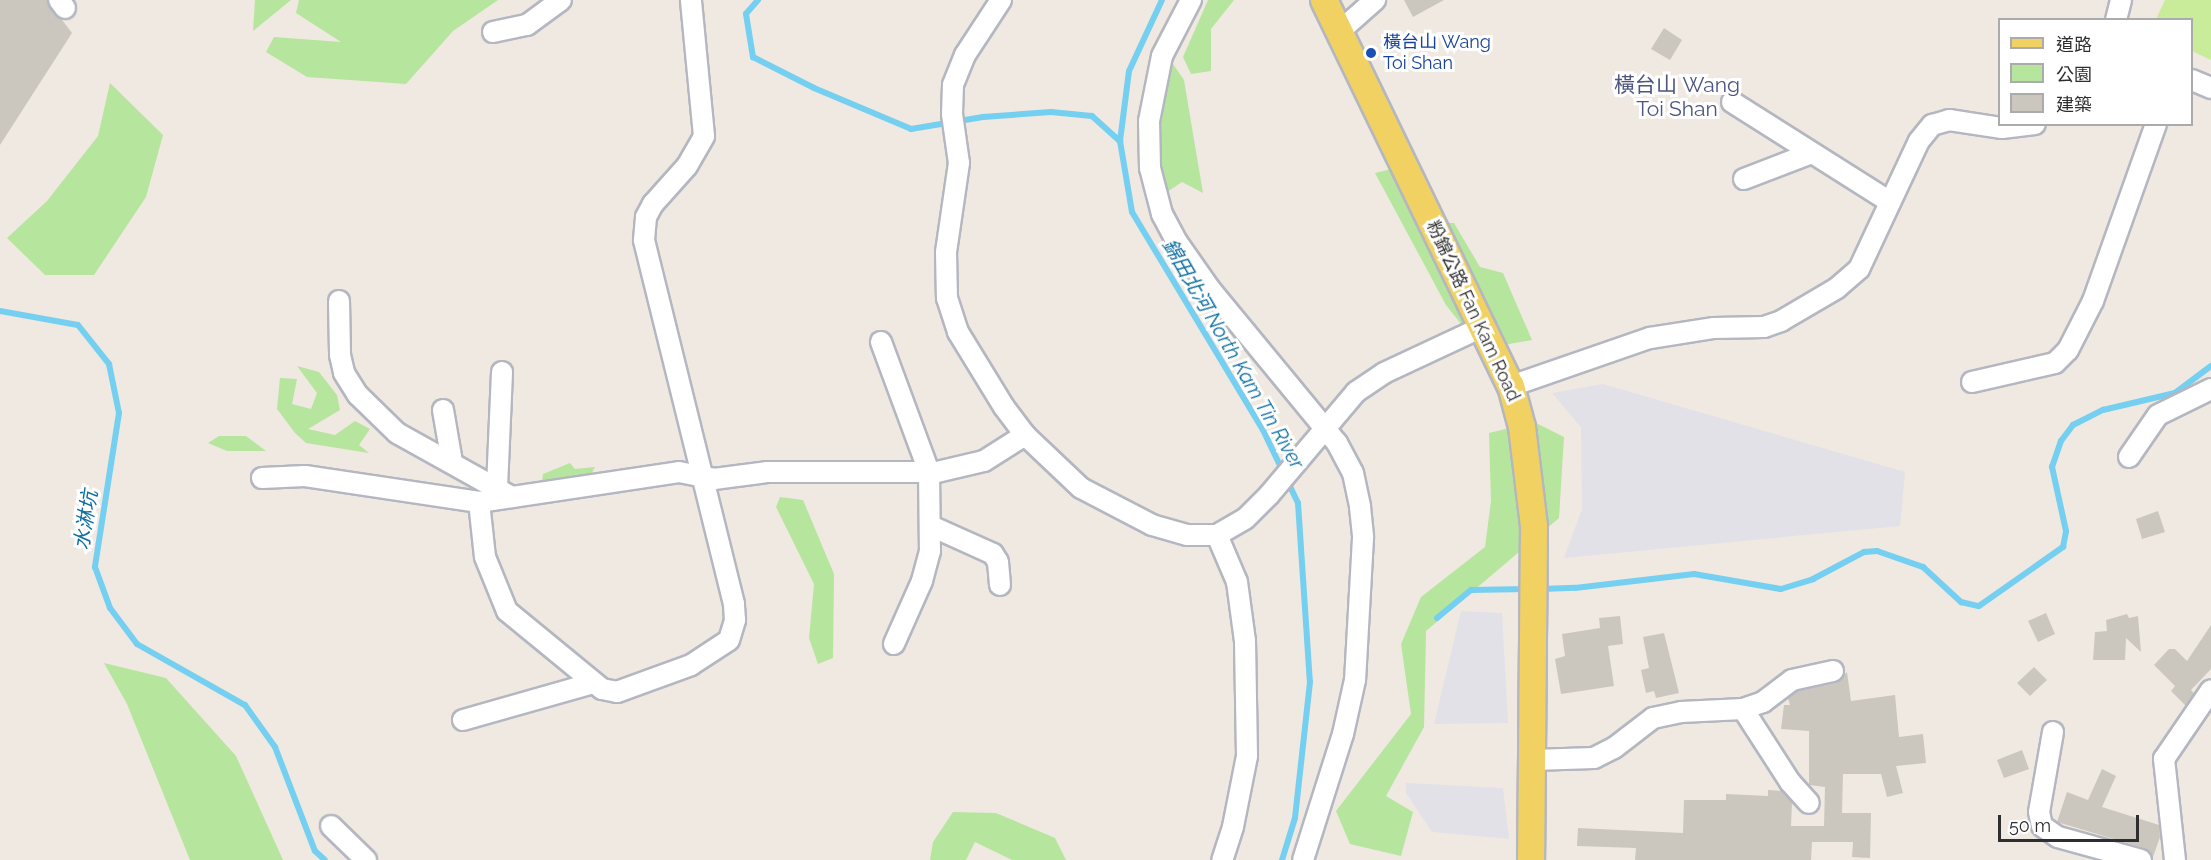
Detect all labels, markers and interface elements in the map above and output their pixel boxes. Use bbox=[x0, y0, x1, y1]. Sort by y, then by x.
legend bbox=[1998, 18, 2193, 126]
place label: 橫台山 Wang Toi Shan bbox=[1383, 32, 1491, 74]
text: 道路 bbox=[2056, 34, 2092, 55]
marker: 橫台山 Wang Toi Shan bbox=[1364, 46, 1378, 60]
text: 公園 bbox=[2056, 64, 2092, 85]
district label: 橫台山 Wang Toi Shan bbox=[1614, 72, 1740, 122]
text: 建築 bbox=[2056, 94, 2092, 115]
street label: 粉錦公路 Fan Kam Road bbox=[1422, 217, 1524, 405]
water label: 錦田北河 North Kam Tin River bbox=[1157, 234, 1309, 474]
water label: 水淋坑 bbox=[69, 488, 103, 552]
scale bar bbox=[2001, 803, 2142, 841]
text: 50 m bbox=[2009, 815, 2051, 836]

